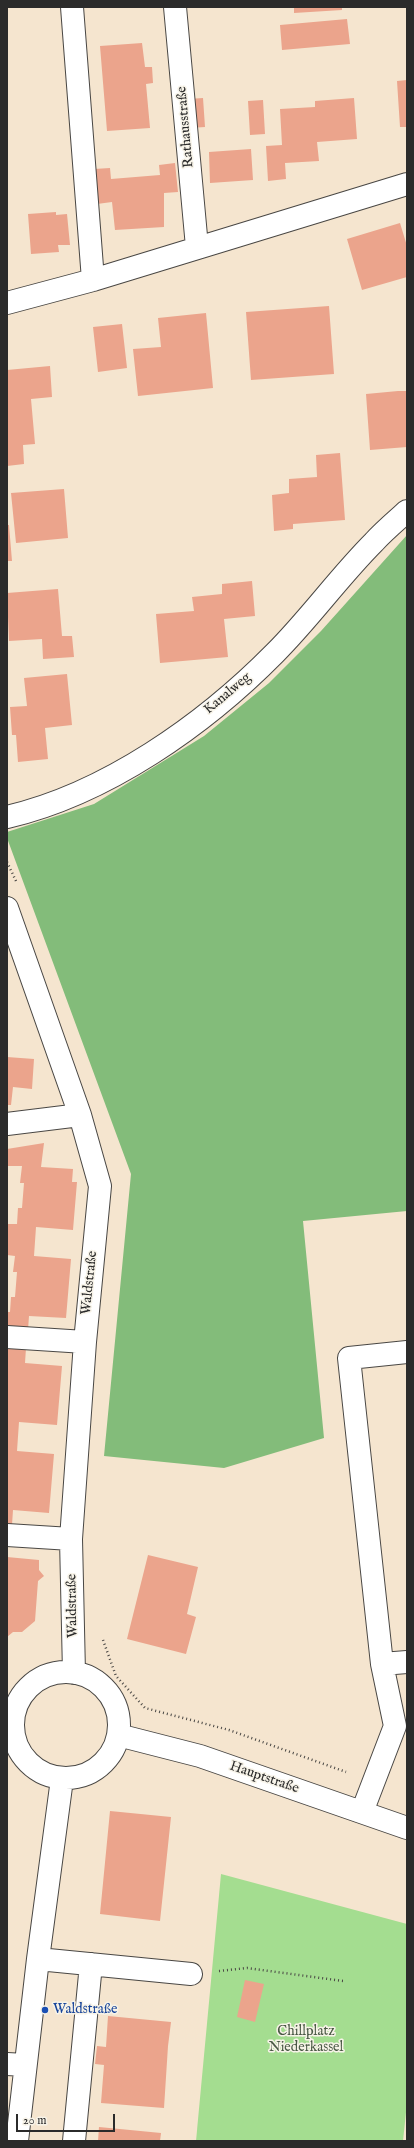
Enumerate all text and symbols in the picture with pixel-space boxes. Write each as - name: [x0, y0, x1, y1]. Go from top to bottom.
- street label: Rathausstraße: [174, 86, 198, 168]
- street label: Kanalweg: [201, 669, 255, 719]
- street label: Waldstraße: [78, 1250, 102, 1316]
- street label: Waldstraße: [64, 1574, 82, 1638]
- street label: Hauptstraße: [227, 1758, 301, 1798]
- place label: Waldstraße: [53, 2002, 117, 2018]
- marker: Waldstraße: [40, 2005, 50, 2015]
- park label: Chillplatz Niederkassel: [269, 2024, 343, 2056]
- scale bar: [18, 2106, 117, 2132]
- text: 20 m: [23, 2113, 46, 2128]

